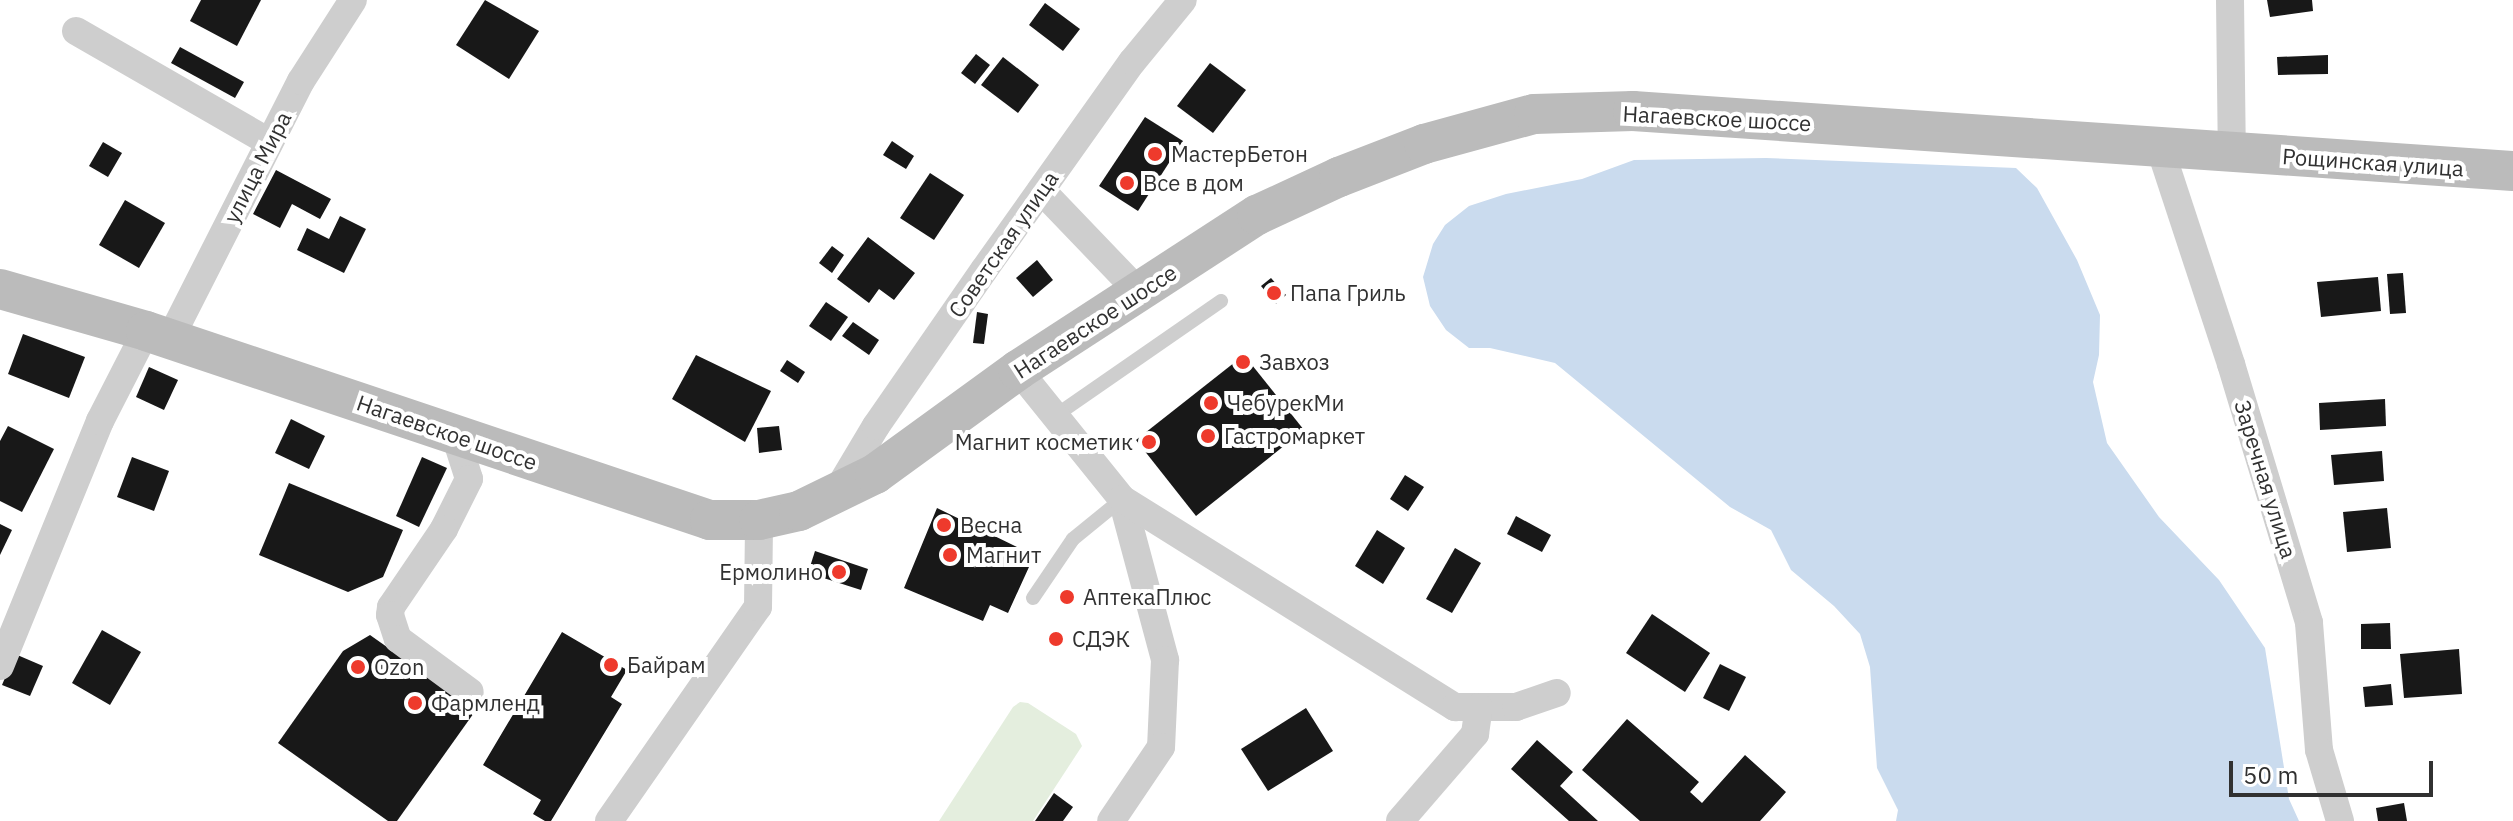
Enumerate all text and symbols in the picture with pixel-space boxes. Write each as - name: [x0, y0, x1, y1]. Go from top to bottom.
- street label: Нагаевское шоссе: [1622, 100, 1812, 136]
- street label: улица Мира: [218, 107, 296, 227]
- place label: МастерБетон: [1171, 141, 1308, 167]
- street label: Рощинская улица: [2281, 142, 2465, 182]
- marker: МастерБетон: [1146, 145, 1164, 163]
- street label: Советская улица: [943, 166, 1063, 322]
- place label: Все в дом: [1143, 170, 1244, 196]
- marker: Все в дом: [1118, 174, 1136, 192]
- street label: Нагаевское шоссе: [1009, 258, 1181, 384]
- place label: Папа Гриль: [1290, 280, 1406, 306]
- marker: Папа Гриль: [1265, 284, 1283, 302]
- place label: Завхоз: [1259, 349, 1330, 375]
- marker: Завхоз: [1234, 353, 1252, 371]
- street label: Нагаевское шоссе: [353, 389, 541, 475]
- place label: ЧебурекМи: [1227, 390, 1344, 416]
- marker: ЧебурекМи: [1202, 394, 1220, 412]
- street label: Заречная улица: [2229, 397, 2303, 561]
- place label: Гастромаркет: [1224, 423, 1365, 449]
- marker: Гастромаркет: [1199, 427, 1217, 445]
- place label: Магнит косметик: [955, 429, 1133, 455]
- marker: Магнит косметик: [1140, 433, 1158, 451]
- place label: Весна: [960, 512, 1022, 538]
- marker: Весна: [935, 516, 953, 534]
- place label: Магнит: [966, 542, 1041, 568]
- marker: Магнит: [941, 546, 959, 564]
- place label: Ермолино: [719, 559, 823, 585]
- marker: Ермолино: [830, 563, 848, 581]
- place label: АптекаПлюс: [1083, 584, 1211, 610]
- marker: АптекаПлюс: [1058, 588, 1076, 606]
- place label: СДЭК: [1072, 626, 1130, 652]
- marker: СДЭК: [1047, 630, 1065, 648]
- place label: Байрам: [627, 652, 705, 678]
- place label: Ozon: [374, 654, 424, 680]
- marker: Байрам: [602, 656, 620, 674]
- marker: Ozon: [349, 658, 367, 676]
- place label: Фармленд: [431, 690, 540, 716]
- marker: Фармленд: [406, 694, 424, 712]
- scale bar: [2233, 745, 2437, 795]
- text: 50 m: [2243, 759, 2298, 791]

